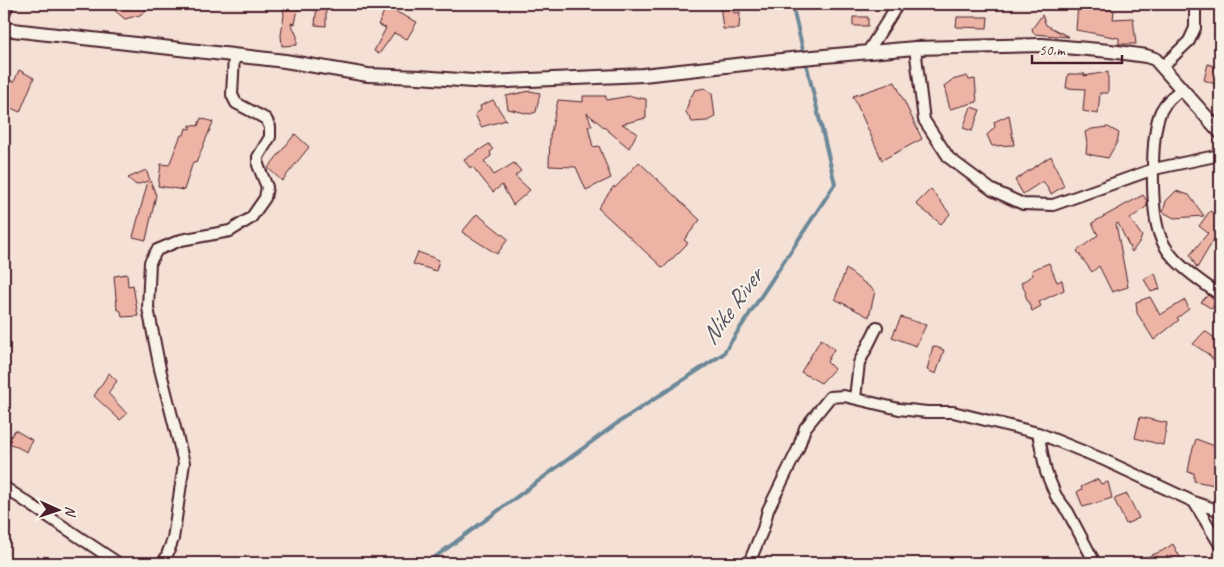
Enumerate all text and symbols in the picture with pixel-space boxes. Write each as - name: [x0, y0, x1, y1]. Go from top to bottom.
- scale bar: [1032, 32, 1122, 64]
- text: 50 m: [1039, 41, 1066, 60]
- water label: Nike River: [694, 259, 772, 351]
- north arrow: [32, 484, 82, 534]
- text: N: [62, 506, 79, 518]

